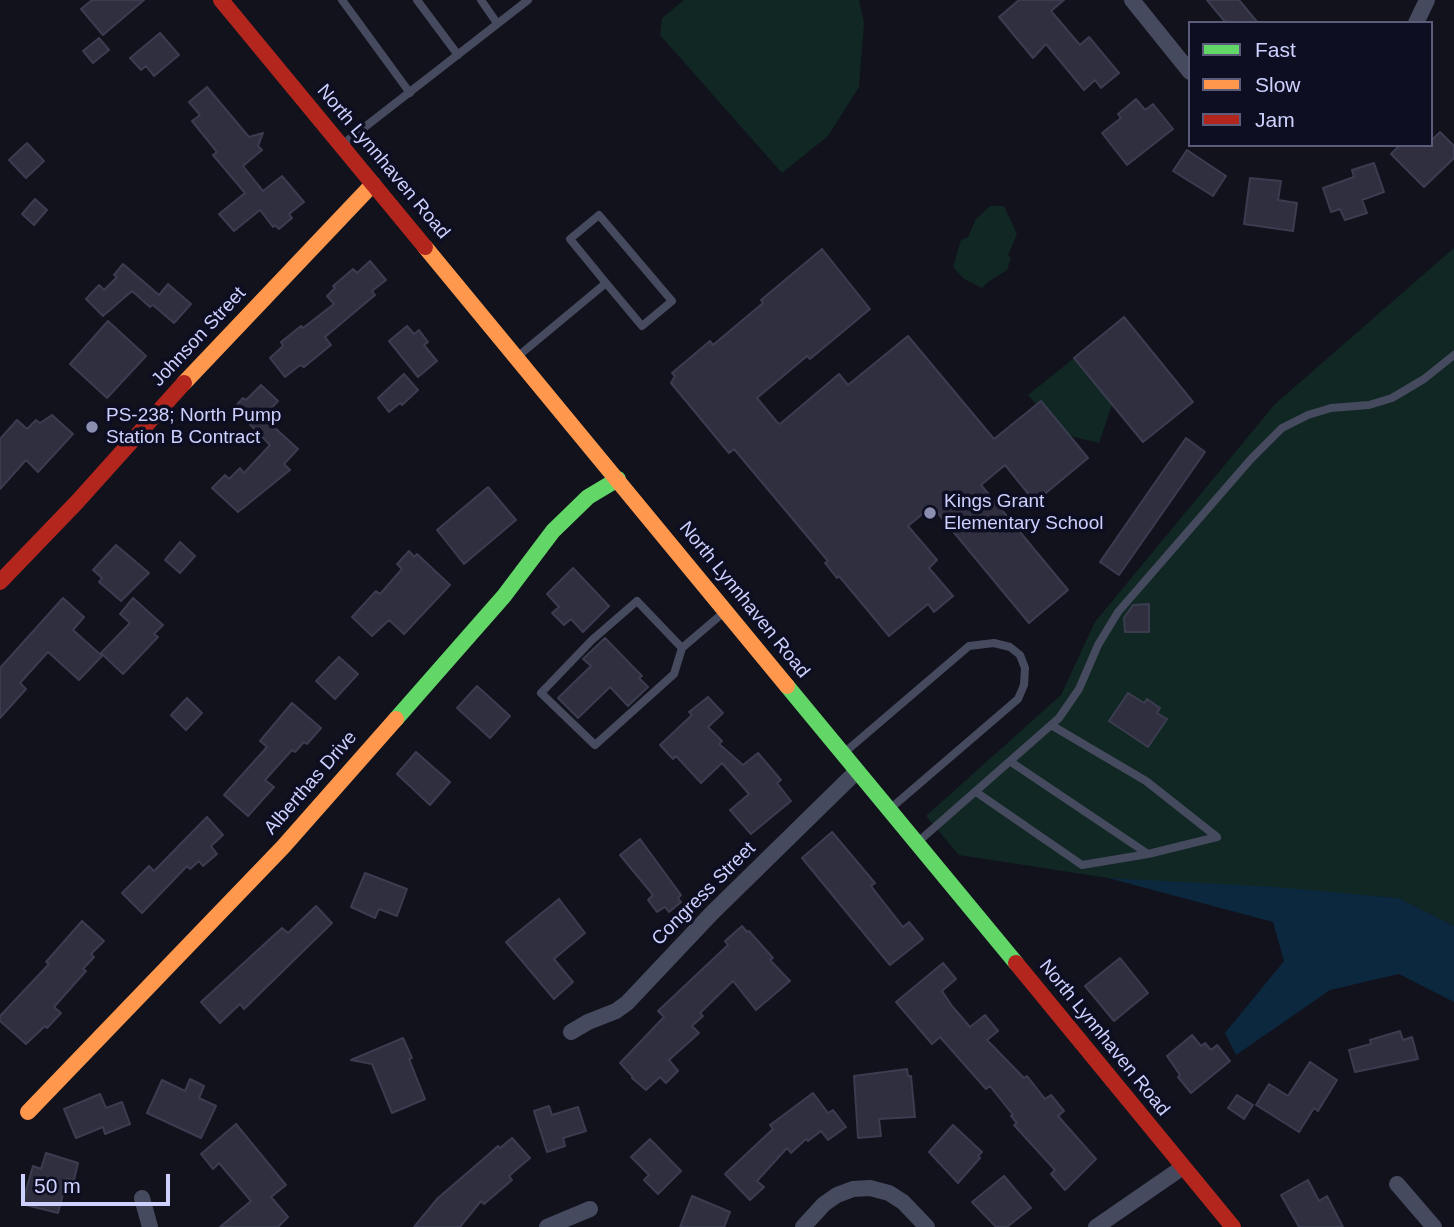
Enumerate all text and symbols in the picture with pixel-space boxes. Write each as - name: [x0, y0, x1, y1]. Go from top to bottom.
- legend: [1188, 21, 1433, 147]
- text: Fast: [1255, 38, 1296, 61]
- text: Slow: [1255, 73, 1301, 96]
- street label: North Lynnhaven Road: [312, 80, 454, 244]
- text: Jam: [1255, 108, 1295, 131]
- street label: Johnson Street: [147, 282, 251, 392]
- place label: PS-238; North Pump Station B Contract: [106, 405, 281, 449]
- marker: PS-238; North Pump Station B Contract: [84, 419, 100, 435]
- place label: Kings Grant Elementary School: [944, 491, 1103, 535]
- marker: Kings Grant Elementary School: [922, 505, 938, 521]
- street label: North Lynnhaven Road: [674, 517, 814, 683]
- street label: Alberthas Drive: [260, 727, 362, 839]
- street label: Congress Street: [647, 837, 761, 951]
- street label: North Lynnhaven Road: [1034, 955, 1174, 1121]
- scale bar: [24, 1160, 173, 1204]
- text: 50 m: [34, 1174, 81, 1197]

